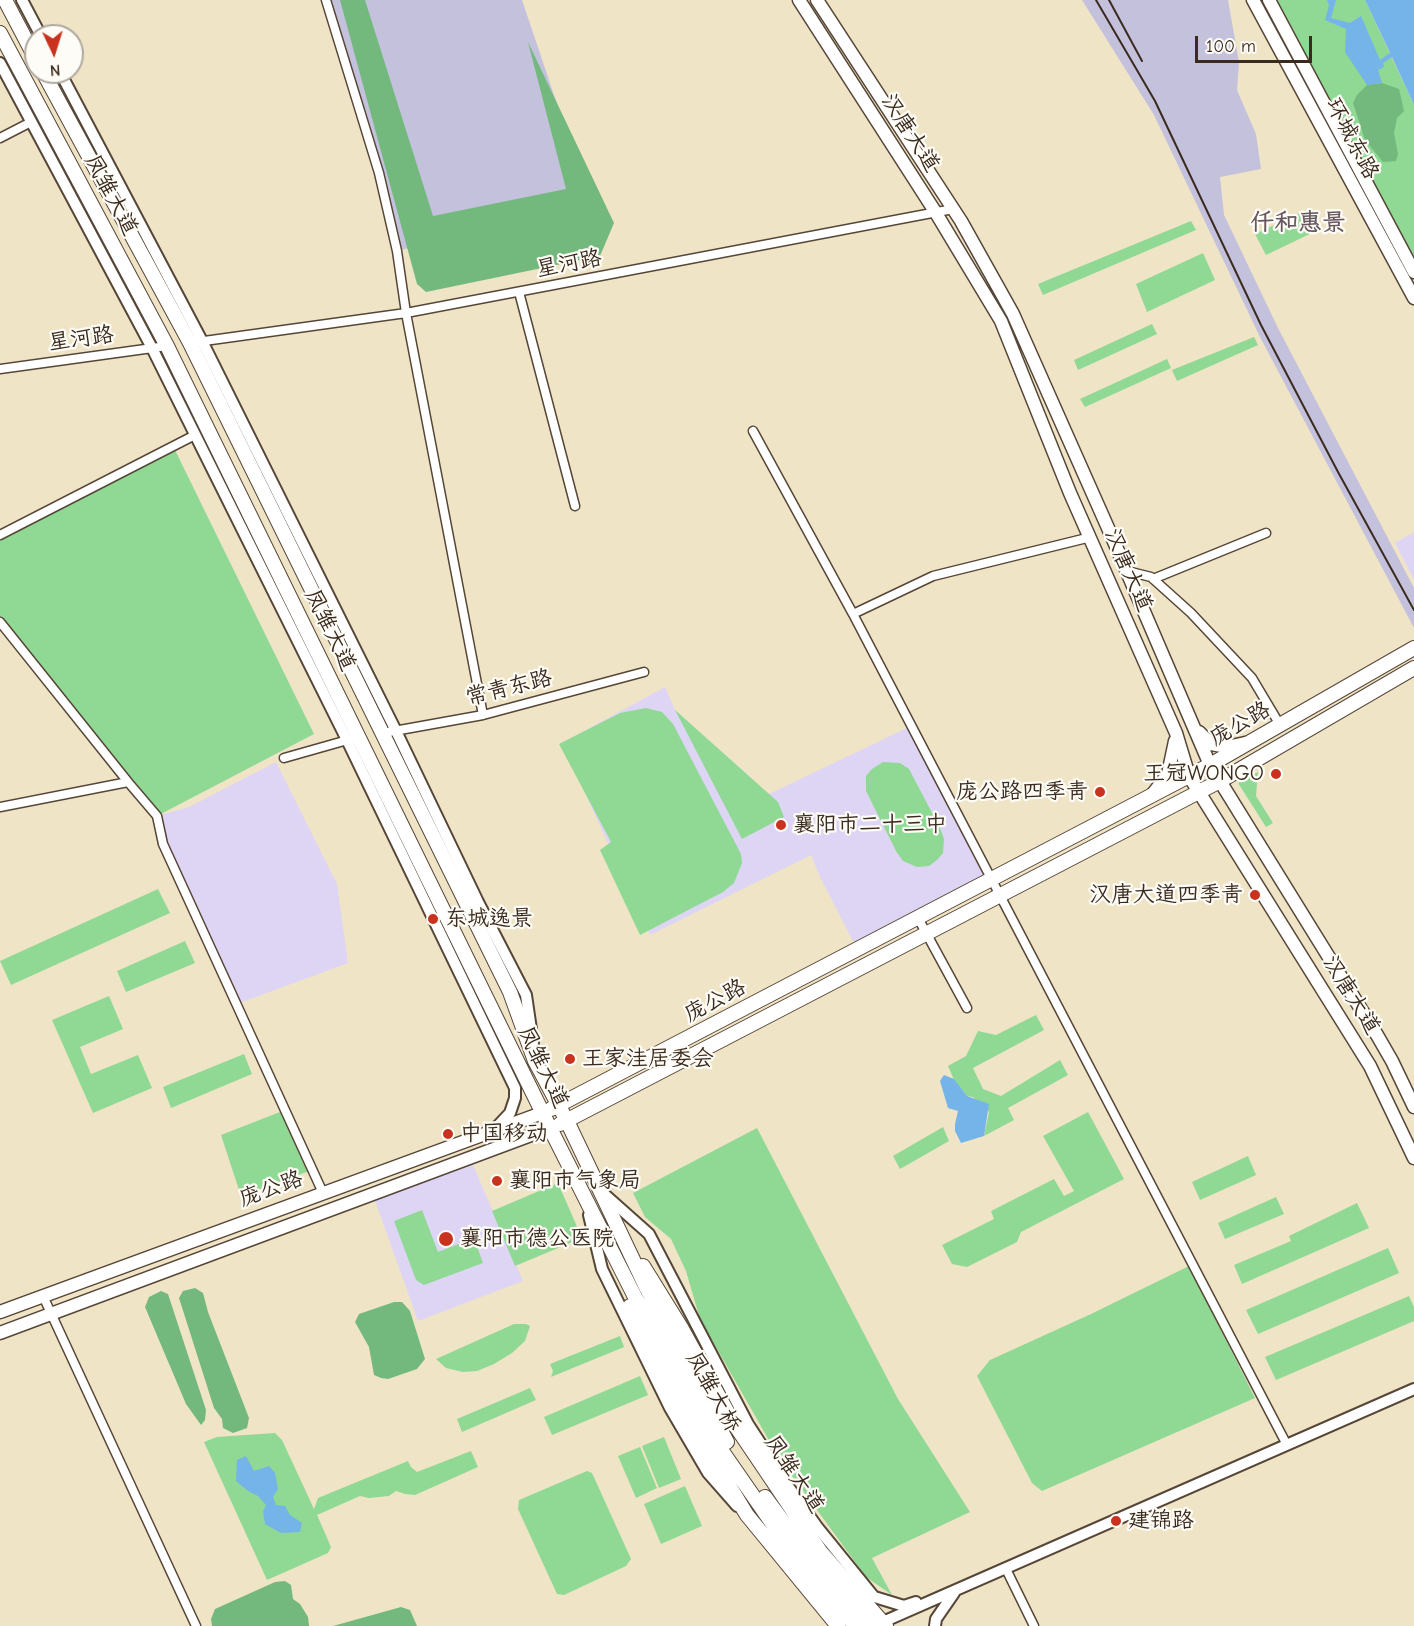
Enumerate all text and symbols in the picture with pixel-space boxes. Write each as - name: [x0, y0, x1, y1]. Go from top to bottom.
- north arrow: [24, 24, 84, 84]
- scale bar: [1198, 24, 1315, 62]
- text: 100 m: [1206, 36, 1256, 57]
- text: N: [49, 61, 61, 79]
- street label: 汉唐大道: [875, 89, 945, 177]
- street label: 环城东路: [1320, 94, 1384, 184]
- street label: 凤雏大道: [79, 150, 143, 240]
- district label: 仟和惠景: [1250, 209, 1346, 237]
- street label: 星河路: [534, 245, 604, 283]
- street label: 星河路: [46, 321, 116, 357]
- street label: 汉唐大道: [1098, 524, 1158, 616]
- street label: 凤雏大道: [299, 585, 361, 675]
- street label: 常青东路: [463, 665, 555, 711]
- street label: 庞公路: [1205, 696, 1275, 752]
- place label: 王冠WONGO: [1143, 761, 1264, 787]
- marker: 王冠WONGO: [1269, 767, 1283, 781]
- place label: 庞公路四季青: [956, 779, 1088, 805]
- marker: 庞公路四季青: [1093, 785, 1107, 799]
- place label: 襄阳市二十三中: [793, 812, 947, 838]
- marker: 襄阳市二十三中: [774, 818, 788, 832]
- place label: 汉唐大道四季青: [1089, 882, 1243, 908]
- marker: 汉唐大道四季青: [1248, 888, 1262, 902]
- place label: 东城逸景: [445, 906, 533, 932]
- marker: 东城逸景: [426, 912, 440, 926]
- street label: 汉唐大道: [1316, 951, 1386, 1039]
- street label: 庞公路: [680, 974, 750, 1028]
- street label: 凤雏大道: [512, 1022, 574, 1112]
- place label: 王家洼居委会: [582, 1046, 714, 1072]
- marker: 王家洼居委会: [563, 1052, 577, 1066]
- place label: 中国移动: [460, 1121, 548, 1147]
- marker: 中国移动: [441, 1127, 455, 1141]
- street label: 庞公路: [235, 1165, 307, 1213]
- place label: 襄阳市气象局: [509, 1168, 641, 1194]
- marker: 襄阳市气象局: [490, 1174, 504, 1188]
- place label: 襄阳市德公医院: [460, 1226, 614, 1252]
- marker: 襄阳市德公医院: [437, 1230, 455, 1248]
- street label: 凤雏大桥: [680, 1347, 746, 1437]
- street label: 凤雏大道: [758, 1430, 830, 1518]
- place label: 建锦路: [1128, 1508, 1194, 1534]
- marker: 建锦路: [1109, 1514, 1123, 1528]

